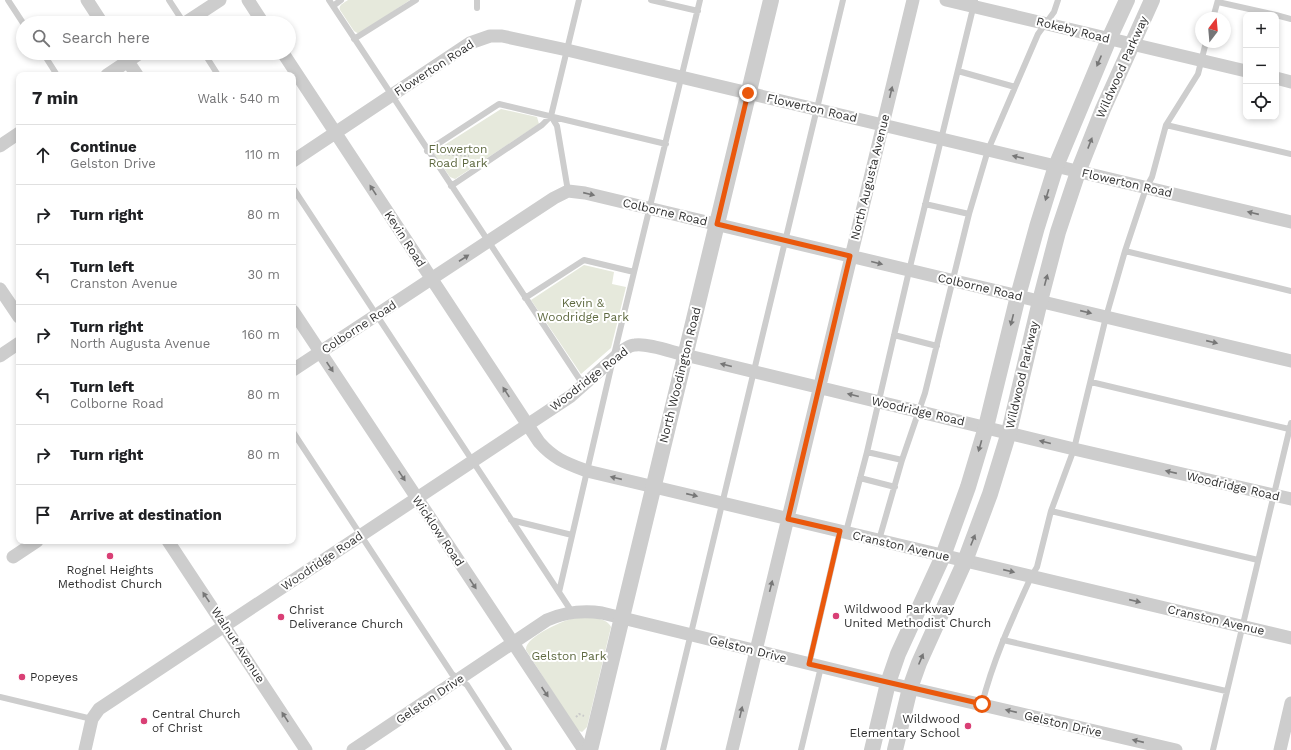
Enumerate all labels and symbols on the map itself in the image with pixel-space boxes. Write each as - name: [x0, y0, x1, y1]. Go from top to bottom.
- north arrow: [1195, 12, 1231, 48]
- street label: Wildwood Parkway: [1093, 13, 1151, 120]
- street label: Rokeby Road: [1035, 14, 1111, 46]
- street label: Flowerton Road: [391, 37, 477, 99]
- one-way arrow: [1096, 55, 1102, 66]
- route end: [739, 84, 757, 102]
- one-way arrow: [888, 86, 894, 98]
- street label: Flowerton Road: [765, 91, 859, 125]
- street label: North Augusta Avenue: [848, 112, 892, 241]
- one-way arrow: [1087, 136, 1093, 148]
- park label: Flowerton Road Park: [428, 142, 488, 170]
- one-way arrow: [1011, 154, 1024, 160]
- street label: Flowerton Road: [1080, 166, 1174, 200]
- one-way arrow: [369, 185, 377, 195]
- one-way arrow: [1044, 189, 1050, 201]
- one-way arrow: [582, 191, 595, 197]
- street label: Colborne Road: [621, 195, 709, 229]
- street label: Kevin Road: [382, 208, 428, 270]
- one-way arrow: [1247, 210, 1259, 216]
- one-way arrow: [459, 254, 470, 261]
- one-way arrow: [872, 260, 884, 266]
- street label: Colborne Road: [936, 270, 1024, 304]
- one-way arrow: [1043, 274, 1049, 286]
- park label: Kevin & Woodridge Park: [537, 296, 629, 324]
- street label: Colborne Road: [319, 298, 399, 356]
- street label: North Woodington Road: [656, 305, 704, 445]
- one-way arrow: [1079, 310, 1092, 316]
- one-way arrow: [1009, 314, 1015, 326]
- street label: Wildwood Parkway: [1003, 319, 1041, 430]
- one-way arrow: [1206, 339, 1218, 345]
- street label: Woodridge Road: [547, 344, 631, 414]
- one-way arrow: [326, 362, 334, 372]
- one-way arrow: [720, 362, 732, 368]
- one-way arrow: [502, 387, 510, 397]
- one-way arrow: [846, 392, 859, 398]
- street label: Woodridge Road: [870, 393, 966, 429]
- one-way arrow: [1038, 438, 1051, 444]
- one-way arrow: [977, 440, 983, 452]
- one-way arrow: [1165, 468, 1177, 474]
- street label: Woodridge Road: [1185, 468, 1281, 504]
- one-way arrow: [398, 470, 406, 481]
- one-way arrow: [609, 474, 622, 480]
- street label: Wicklow Road: [409, 493, 467, 569]
- one-way arrow: [685, 493, 698, 499]
- street label: Cranston Avenue: [851, 528, 951, 564]
- street label: Woodridge Road: [279, 529, 365, 593]
- one-way arrow: [971, 533, 977, 545]
- marker: Rognel Heights Methodist Church: [105, 551, 115, 561]
- place label: Rognel Heights Methodist Church: [58, 563, 162, 591]
- one-way arrow: [1002, 569, 1015, 575]
- one-way arrow: [470, 578, 477, 590]
- one-way arrow: [769, 580, 775, 592]
- one-way arrow: [202, 592, 210, 602]
- one-way arrow: [1129, 598, 1141, 604]
- place label: Wildwood Parkway United Methodist Church: [844, 602, 991, 630]
- street label: Cranston Avenue: [1166, 602, 1266, 638]
- place label: Christ Deliverance Church: [289, 603, 403, 631]
- street label: Walnut Avenue: [208, 605, 268, 686]
- marker: Wildwood Parkway United Methodist Church: [831, 611, 841, 621]
- marker: Christ Deliverance Church: [276, 612, 286, 622]
- street label: Gelston Drive: [708, 633, 788, 665]
- park label: Gelston Park: [531, 649, 607, 663]
- one-way arrow: [919, 652, 925, 664]
- place label: Popeyes: [30, 670, 78, 684]
- street label: Gelston Drive: [393, 671, 467, 727]
- marker: Popeyes: [17, 672, 27, 682]
- one-way arrow: [541, 687, 549, 698]
- route start: [973, 695, 991, 713]
- one-way arrow: [738, 706, 744, 718]
- place label: Central Church of Christ: [152, 707, 240, 735]
- one-way arrow: [1005, 708, 1018, 714]
- street label: Gelston Drive: [1023, 708, 1103, 740]
- one-way arrow: [281, 712, 289, 722]
- place label: Wildwood Elementary School: [849, 712, 960, 740]
- marker: Central Church of Christ: [139, 716, 149, 726]
- marker: Wildwood Elementary School: [963, 721, 973, 731]
- one-way arrow: [1132, 738, 1144, 744]

